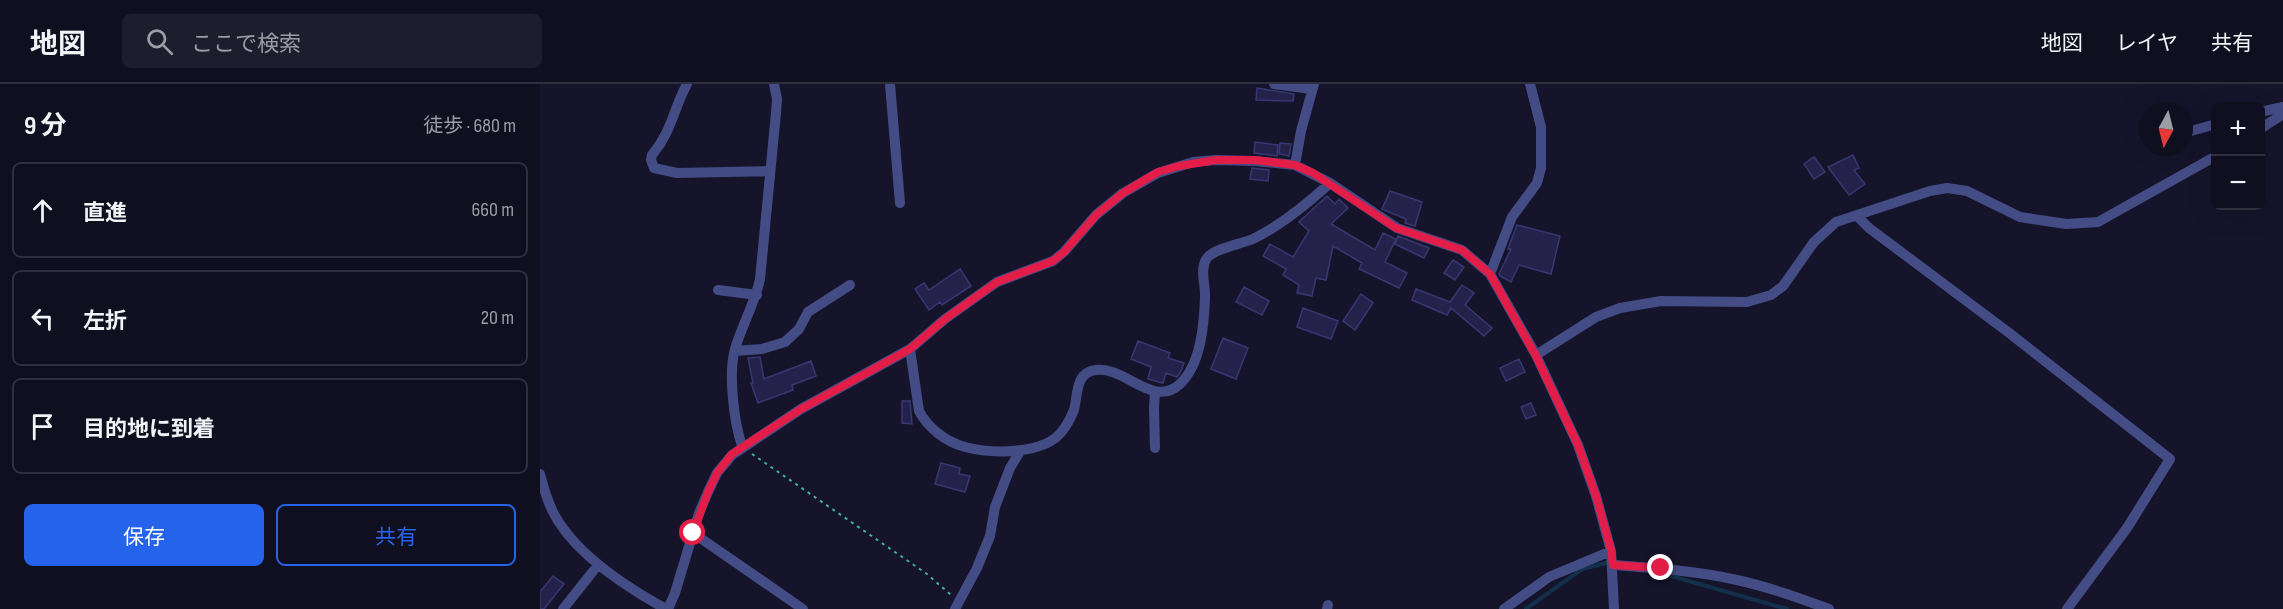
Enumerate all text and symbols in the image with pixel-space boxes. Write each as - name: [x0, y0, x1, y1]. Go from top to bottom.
- search box: [122, 14, 542, 68]
- icon: search: [143, 25, 176, 58]
- text: 地図: [30, 28, 86, 61]
- text: ここで検索: [191, 31, 301, 58]
- text: 地図: [2041, 31, 2083, 56]
- text: レイヤ: [2116, 31, 2178, 56]
- text: 共有: [2211, 31, 2253, 56]
- north arrow: [2139, 102, 2193, 156]
- map controls: [2211, 102, 2265, 210]
- button: +: [2211, 102, 2265, 156]
- text: 9 分: [24, 111, 66, 142]
- text: 徒歩 · 680 m: [423, 114, 516, 138]
- button: −: [2211, 156, 2265, 210]
- icon: ahead: [26, 194, 59, 227]
- text: 660 m: [472, 198, 514, 222]
- text: 直進: [83, 200, 127, 227]
- icon: left: [26, 302, 59, 335]
- text: 20 m: [481, 306, 514, 330]
- text: 左折: [83, 308, 127, 335]
- icon: arrive: [26, 410, 59, 443]
- text: 目的地に到着: [83, 416, 215, 443]
- button: 保存: [24, 504, 264, 566]
- button: 共有: [276, 504, 516, 566]
- route start: [679, 519, 705, 545]
- route end: [1647, 554, 1673, 580]

